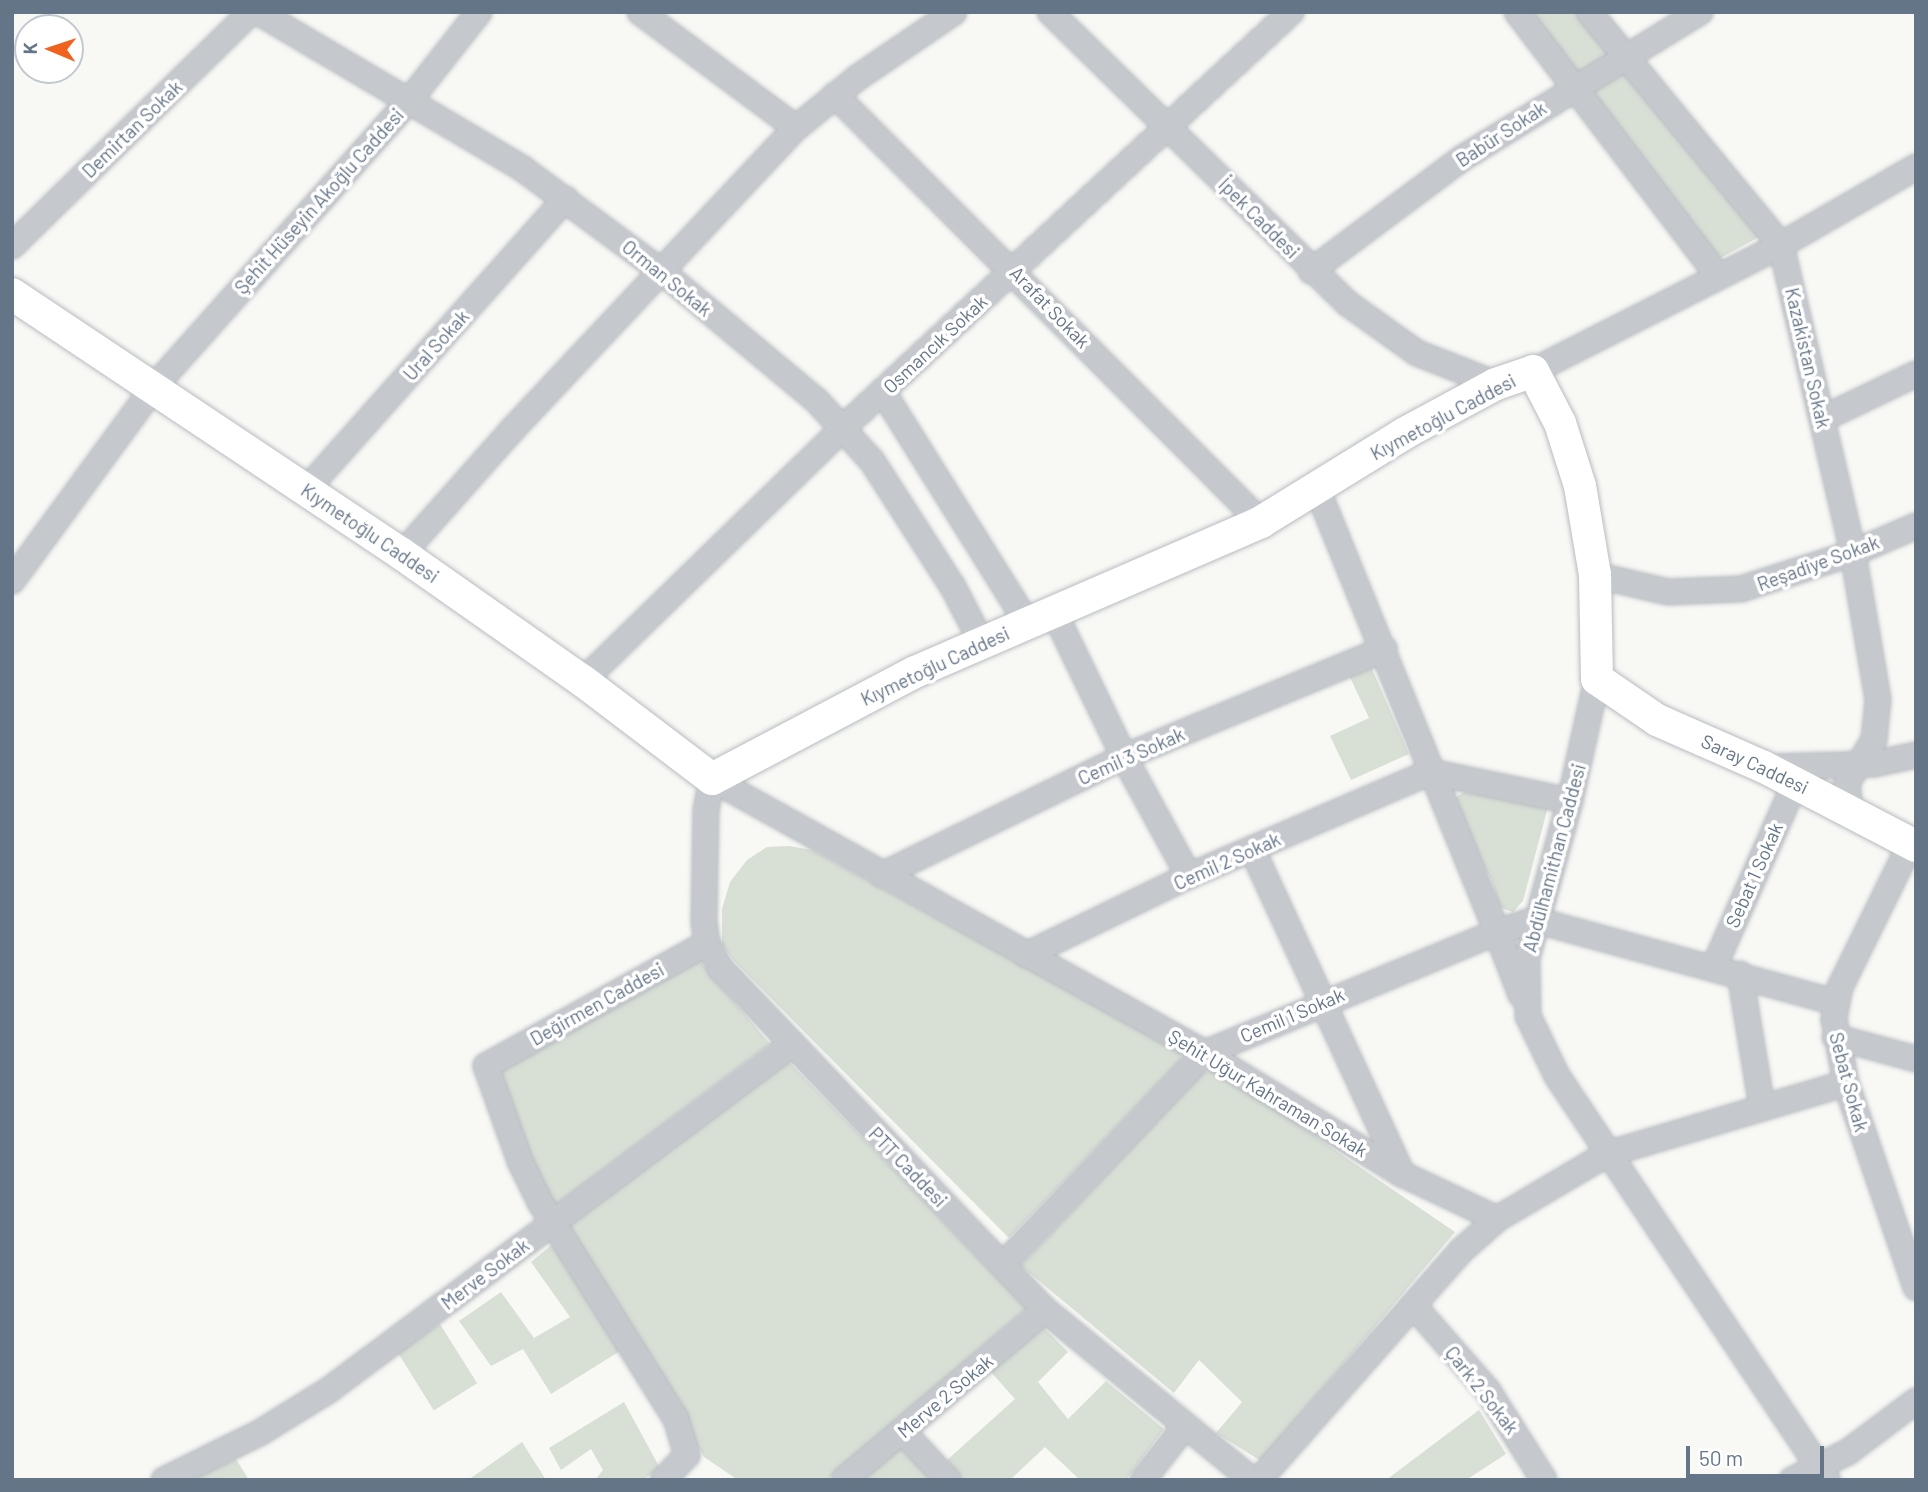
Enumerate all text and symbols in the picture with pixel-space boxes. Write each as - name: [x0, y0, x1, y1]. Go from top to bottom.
- north arrow: [14, 14, 84, 84]
- text: K: [18, 42, 41, 55]
- street label: Demirtan Sokak: [77, 76, 187, 182]
- street label: Babür Sokak: [1452, 96, 1550, 172]
- street label: Şehit Hüseyin Akoğlu Caddesi: [230, 104, 408, 298]
- street label: İpek Caddesi: [1214, 173, 1304, 263]
- street label: Orman Sokak: [618, 235, 716, 321]
- street label: Arafat Sokak: [1005, 261, 1095, 353]
- street label: Kazakistan Sokak: [1781, 285, 1835, 431]
- street label: Osmancık Sokak: [878, 290, 992, 398]
- street label: Ural Sokak: [398, 305, 474, 385]
- street label: Kıymetoğlu Caddesi: [1366, 369, 1520, 465]
- street label: Kıymetoğlu Caddesi: [297, 478, 443, 588]
- street label: Reşadiye Sokak: [1754, 530, 1882, 596]
- street label: Kıymetoğlu Caddesi: [857, 622, 1013, 710]
- street label: Cemil 3 Sokak: [1074, 722, 1188, 790]
- street label: Saray Caddesi: [1698, 729, 1812, 799]
- street label: Abdülhamithan Caddesi: [1518, 761, 1590, 955]
- street label: Sebat 1 Sokak: [1721, 819, 1787, 931]
- street label: Cemil 2 Sokak: [1170, 827, 1284, 895]
- street label: Değirmen Caddesi: [526, 958, 668, 1050]
- street label: Cemil 1 Sokak: [1237, 983, 1347, 1047]
- street label: Şehit Uğur Kahraman Sokak: [1164, 1025, 1372, 1161]
- street label: Sebat Sokak: [1825, 1030, 1873, 1134]
- street label: PTT Caddesi: [864, 1122, 952, 1212]
- street label: Merve Sokak: [437, 1234, 533, 1314]
- street label: Çark 2 Sokak: [1441, 1341, 1523, 1439]
- street label: Merve 2 Sokak: [893, 1349, 997, 1443]
- scale bar: [1690, 1432, 1828, 1476]
- text: 50 m: [1699, 1445, 1743, 1470]

